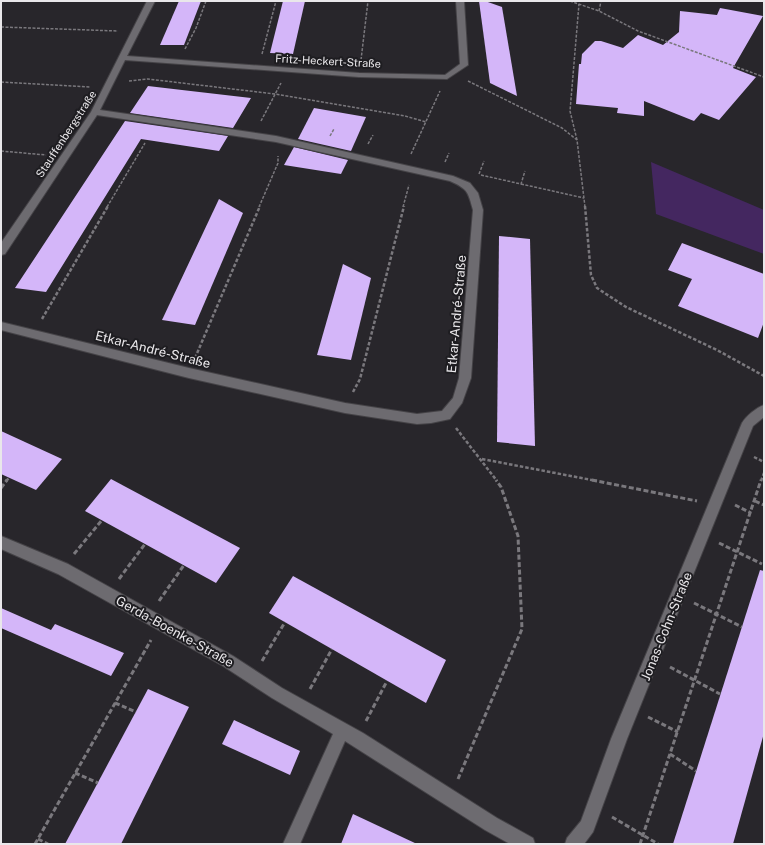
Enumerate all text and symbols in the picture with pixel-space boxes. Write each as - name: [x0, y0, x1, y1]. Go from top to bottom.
- street label: Fritz-Heckert-Straße: [275, 52, 381, 70]
- street label: Stauffenbergstraße: [33, 88, 99, 180]
- street label: Etkar-André-Straße: [444, 254, 469, 374]
- street label: Etkar-André-Straße: [94, 328, 212, 371]
- street label: Jonas-Cohn-Straße: [638, 570, 695, 683]
- street label: Gerda-Boenke-Straße: [113, 593, 236, 670]

